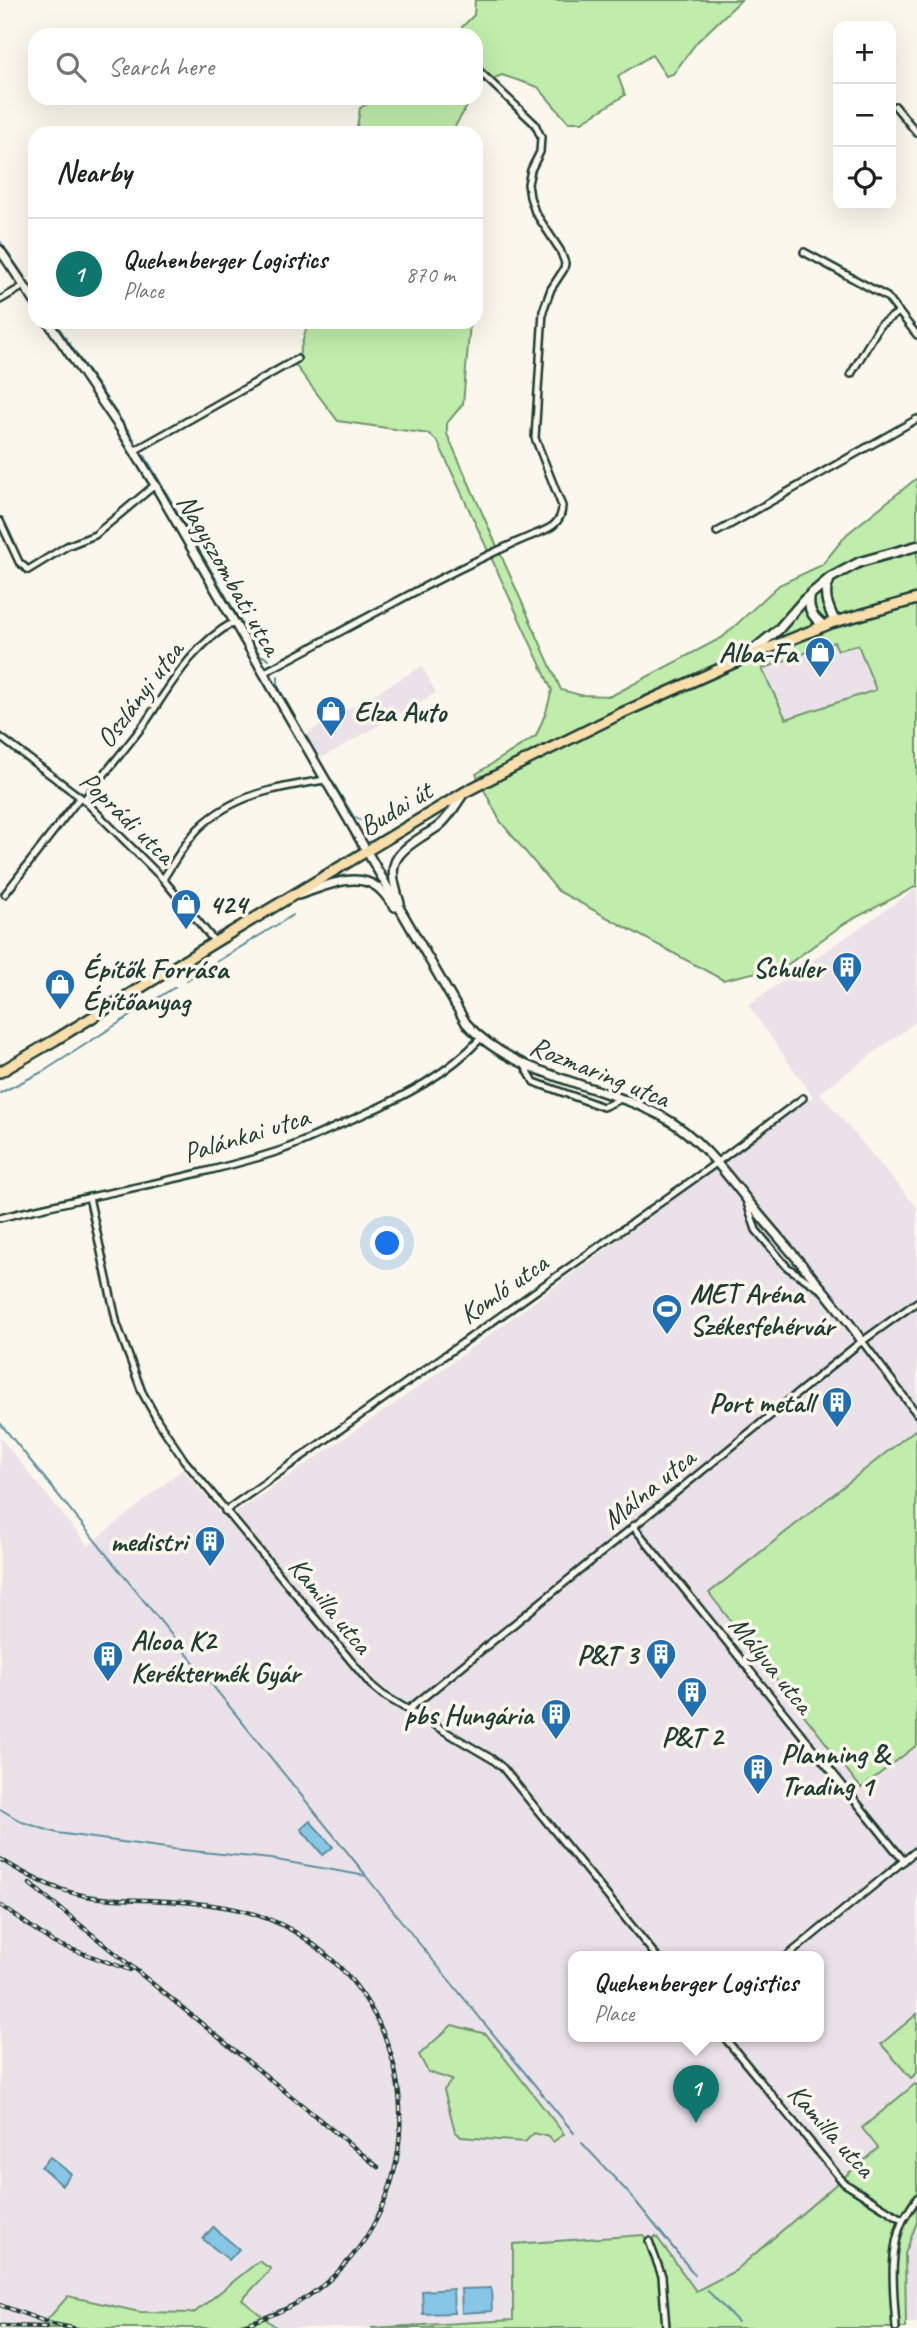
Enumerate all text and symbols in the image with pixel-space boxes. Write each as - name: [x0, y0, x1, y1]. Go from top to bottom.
- map controls: [833, 21, 896, 210]
- button: +: [833, 21, 896, 84]
- search box: [28, 28, 483, 105]
- icon: search: [52, 48, 90, 86]
- text: Search here: [108, 50, 214, 83]
- button: −: [833, 84, 896, 147]
- button: locate: [833, 147, 896, 210]
- text: Nearby: [56, 153, 132, 191]
- text: Quehenberger Logistics: [123, 243, 327, 276]
- text: 1: [74, 260, 84, 289]
- text: 870 m: [406, 260, 455, 289]
- text: Place: [123, 276, 163, 305]
- street label: Nagyszombati utca: [169, 487, 291, 663]
- street label: Oszlányi utca: [88, 632, 192, 755]
- place label: Alba-Fa: [719, 635, 800, 670]
- shop icon: Alba-Fa: [803, 635, 837, 679]
- shop icon: Elza Auto: [314, 694, 348, 738]
- place label: Elza Auto: [354, 694, 448, 729]
- street label: Poprádi utca: [73, 763, 185, 873]
- street label: Budai út: [352, 772, 440, 844]
- shop icon: 424: [169, 887, 203, 931]
- place label: 424: [209, 887, 250, 922]
- place label: Schuler: [753, 950, 827, 985]
- building icon: Schuler: [830, 950, 864, 994]
- place label: Építők Forrása Építőanyag: [83, 951, 230, 1019]
- shop icon: Építők Forrása Építőanyag: [43, 967, 77, 1011]
- street label: Rozmaring utca: [525, 1028, 676, 1116]
- street label: Palánkai utca: [179, 1098, 315, 1170]
- your location: [370, 1226, 404, 1260]
- street label: Komló utca: [452, 1244, 556, 1331]
- place label: MET Aréna Székesfehérvár: [690, 1276, 837, 1343]
- sports icon: MET Aréna Székesfehérvár: [650, 1292, 684, 1336]
- place label: Port metall: [709, 1385, 819, 1420]
- building icon: Port metall: [820, 1385, 854, 1429]
- street label: Málna utca: [595, 1439, 704, 1537]
- place label: medistri: [110, 1524, 191, 1559]
- building icon: medistri: [193, 1524, 227, 1568]
- street label: Kamilla utca: [281, 1550, 381, 1662]
- street label: Mályva utca: [722, 1608, 823, 1722]
- place label: Alcoa K2 Keréktermék Gyár: [131, 1623, 303, 1691]
- place label: P&T 3: [577, 1637, 640, 1672]
- building icon: P&T 3: [644, 1637, 678, 1681]
- building icon: Alcoa K2 Keréktermék Gyár: [91, 1639, 125, 1683]
- building icon: P&T 2: [675, 1675, 709, 1719]
- place label: pbs Hungária: [405, 1697, 536, 1732]
- building icon: pbs Hungária: [539, 1697, 573, 1741]
- place label: P&T 2: [661, 1719, 725, 1754]
- place label: Planning & Trading 1: [781, 1736, 892, 1803]
- building icon: Planning & Trading 1: [741, 1752, 775, 1796]
- popup: [568, 1951, 824, 2042]
- text: Quehenberger Logistics: [594, 1966, 798, 1999]
- text: Place: [594, 1999, 634, 2028]
- pin: 1: [673, 2065, 719, 2123]
- street label: Kamilla utca: [780, 2076, 884, 2186]

